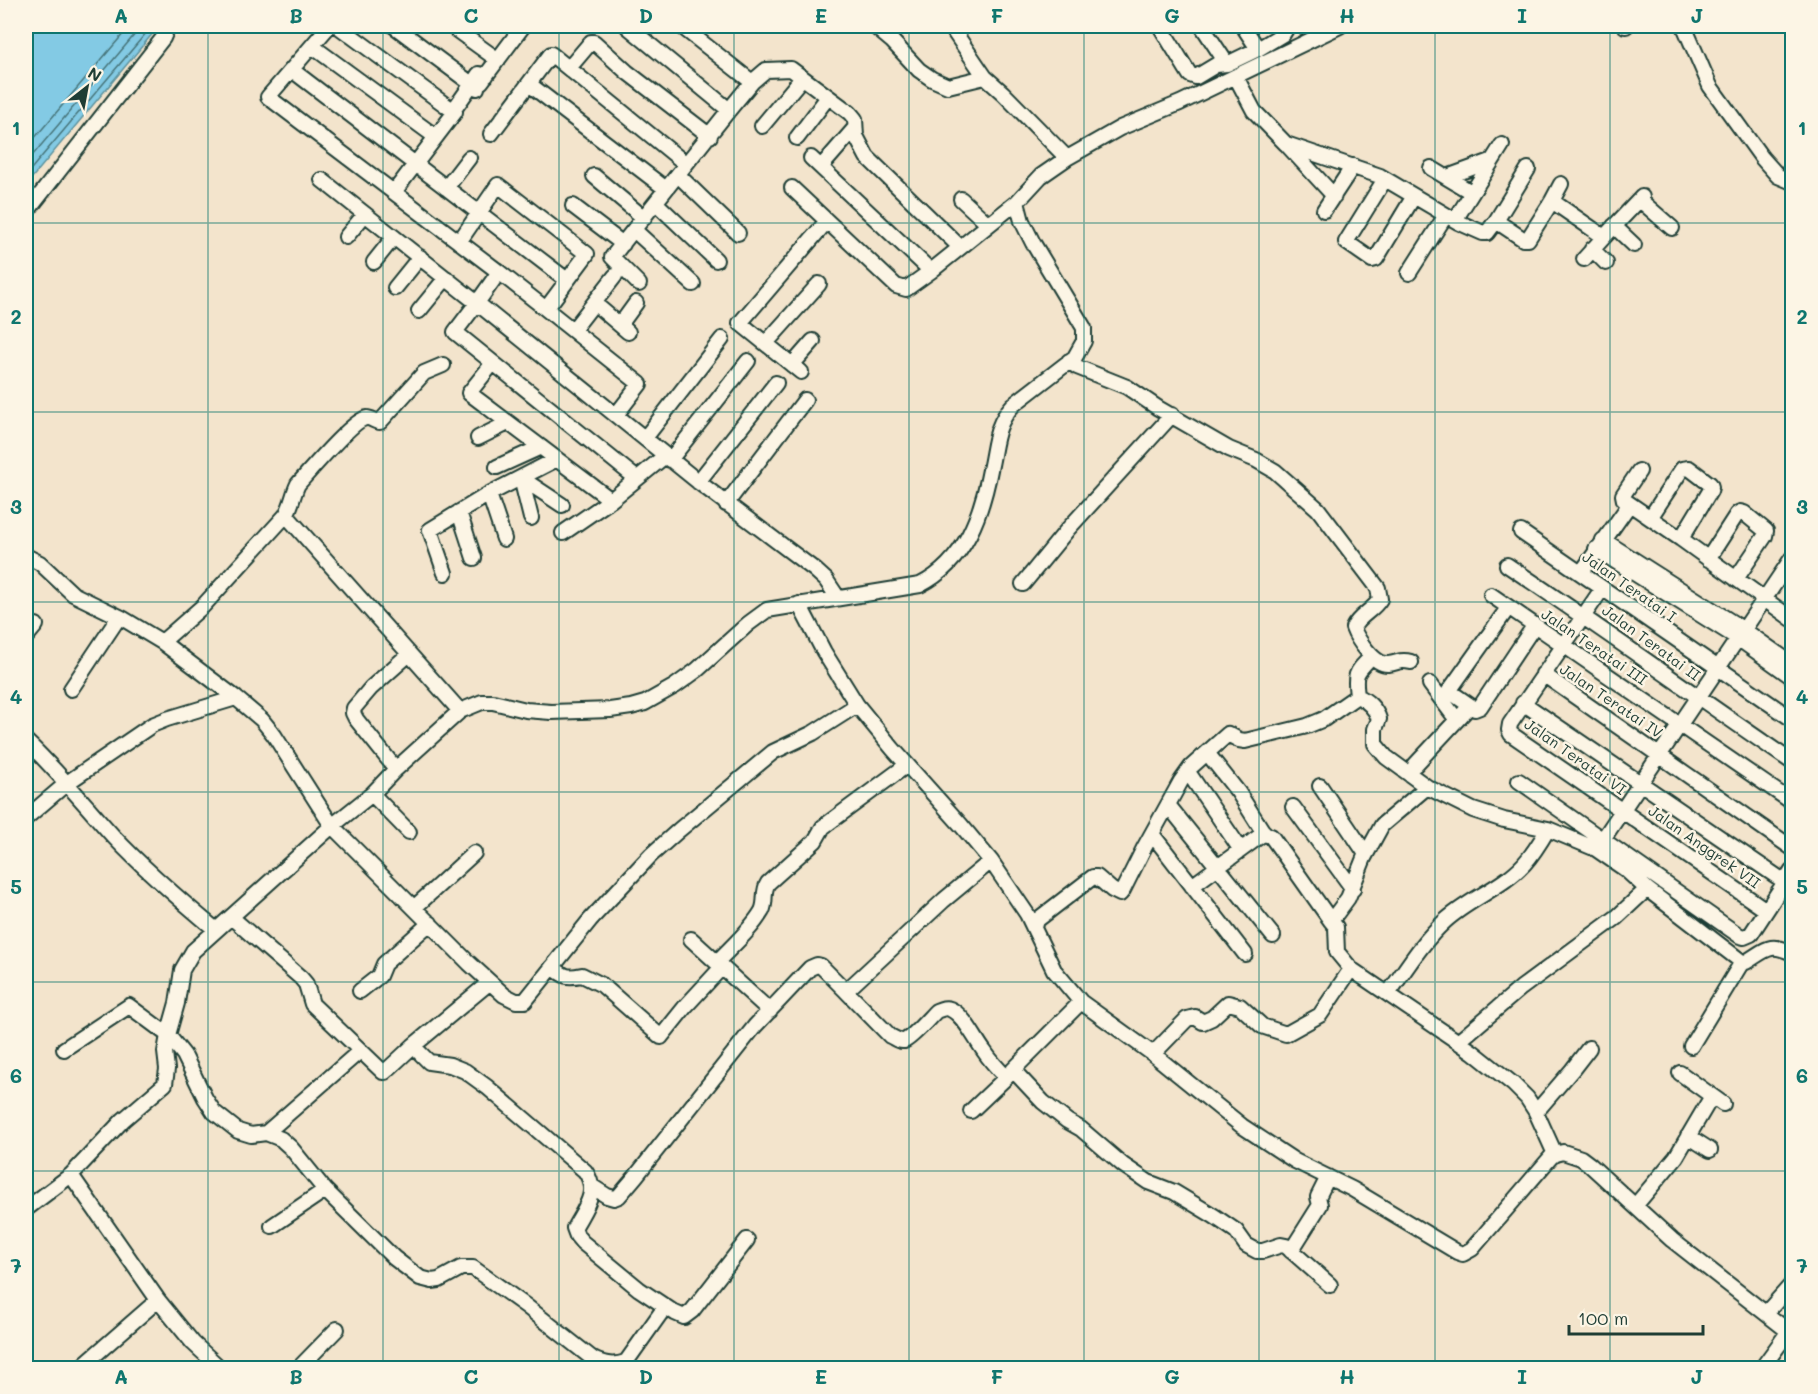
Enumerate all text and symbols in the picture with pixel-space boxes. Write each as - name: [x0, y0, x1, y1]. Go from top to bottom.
- text: A: [114, 2, 128, 28]
- text: B: [289, 2, 303, 28]
- text: C: [464, 2, 479, 28]
- text: D: [639, 2, 653, 28]
- text: E: [815, 2, 827, 28]
- text: F: [991, 2, 1004, 28]
- text: G: [1164, 2, 1180, 28]
- text: H: [1339, 2, 1355, 28]
- text: I: [1517, 2, 1527, 28]
- text: J: [1690, 2, 1704, 28]
- north arrow: [57, 57, 117, 117]
- text: N: [84, 62, 106, 86]
- text: 1: [12, 114, 20, 140]
- text: 1: [1798, 114, 1806, 140]
- text: 2: [10, 303, 22, 329]
- text: 2: [1796, 303, 1808, 329]
- text: 3: [10, 493, 22, 519]
- text: 3: [1796, 493, 1808, 519]
- street label: Jalan Teratai I: [1579, 546, 1681, 626]
- street label: Jalan Teratai II: [1598, 600, 1705, 685]
- street label: Jalan Teratai III: [1538, 603, 1652, 689]
- street label: Jalan Teratai IV: [1556, 658, 1667, 742]
- text: 4: [10, 683, 23, 709]
- text: 4: [1796, 683, 1809, 709]
- street label: Jalan Teratai VI: [1521, 714, 1631, 799]
- street label: Jalan Anggrek VII: [1645, 800, 1765, 893]
- text: 5: [10, 873, 22, 899]
- text: 5: [1796, 873, 1808, 899]
- text: 6: [10, 1062, 22, 1088]
- text: 6: [1796, 1062, 1808, 1088]
- text: 7: [10, 1252, 22, 1278]
- text: 7: [1796, 1252, 1808, 1278]
- scale bar: [1569, 1298, 1702, 1336]
- text: 100 m: [1578, 1306, 1628, 1330]
- text: A: [114, 1363, 128, 1389]
- text: B: [289, 1363, 303, 1389]
- text: C: [464, 1363, 479, 1389]
- text: D: [639, 1363, 653, 1389]
- text: E: [815, 1363, 827, 1389]
- text: F: [991, 1363, 1004, 1389]
- text: G: [1164, 1363, 1180, 1389]
- text: H: [1339, 1363, 1355, 1389]
- text: I: [1517, 1363, 1527, 1389]
- text: J: [1690, 1363, 1704, 1389]

